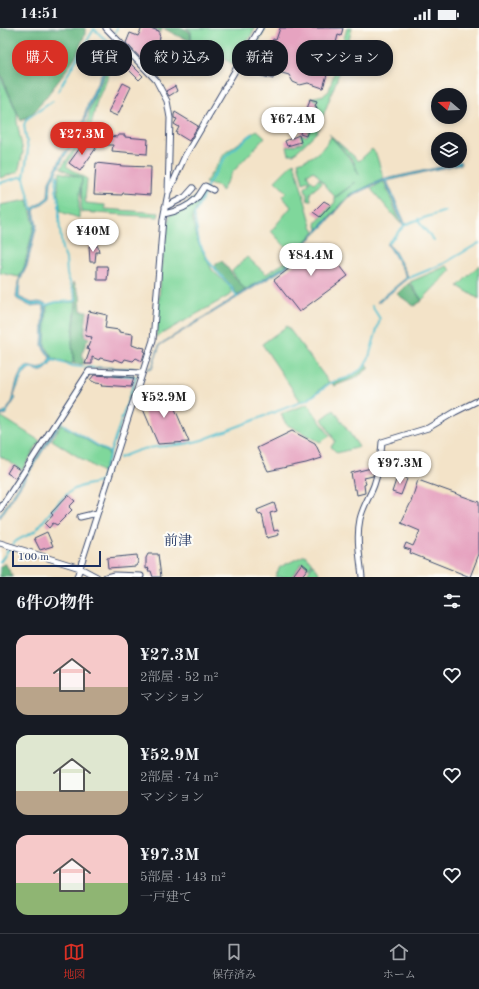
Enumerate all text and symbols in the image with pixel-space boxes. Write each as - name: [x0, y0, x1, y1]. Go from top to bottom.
- text: 14:51: [20, 7, 59, 22]
- chip: 購入: [12, 40, 68, 76]
- chip: 賃貸: [76, 40, 132, 76]
- chip: 絞り込み: [140, 40, 224, 76]
- chip: 新着: [232, 40, 288, 76]
- chip: マンション: [296, 40, 393, 76]
- north arrow: [431, 88, 467, 124]
- map controls: [431, 88, 467, 168]
- pin: ¥67.4M: [260, 107, 326, 141]
- text: ¥67.4M: [270, 113, 316, 126]
- pin: ¥27.3M: [49, 122, 115, 156]
- text: ¥27.3M: [59, 128, 105, 141]
- button: layers: [431, 132, 467, 168]
- pin: ¥40M: [69, 219, 117, 253]
- text: ¥40M: [76, 225, 110, 238]
- pin: ¥84.4M: [278, 243, 344, 277]
- text: ¥84.4M: [288, 249, 334, 262]
- pin: ¥52.9M: [131, 385, 197, 419]
- text: ¥52.9M: [141, 391, 187, 404]
- pin: ¥97.3M: [367, 451, 433, 485]
- text: ¥97.3M: [377, 457, 423, 470]
- district label: 前津: [164, 533, 192, 548]
- scale bar: [12, 549, 101, 568]
- text: 100 m: [18, 552, 49, 563]
- icon: filters: [441, 590, 463, 612]
- text: 6件の物件: [16, 595, 94, 612]
- text: ¥27.3M: [140, 647, 199, 664]
- icon: home: [48, 651, 96, 699]
- icon: heart: [441, 664, 463, 686]
- text: 2部屋 · 52 m²: [140, 671, 218, 684]
- text: マンション: [140, 691, 204, 704]
- text: ¥52.9M: [140, 747, 199, 764]
- icon: home: [48, 751, 96, 799]
- icon: heart: [441, 764, 463, 786]
- text: 2部屋 · 74 m²: [140, 771, 218, 784]
- text: マンション: [140, 791, 204, 804]
- text: ¥97.3M: [140, 847, 199, 864]
- icon: home: [48, 851, 96, 899]
- icon: heart: [441, 864, 463, 886]
- text: 5部屋 · 143 m²: [140, 871, 226, 884]
- text: 一戸建て: [140, 891, 192, 904]
- tab: 地図: [63, 941, 85, 983]
- tab: 保存済み: [212, 941, 256, 983]
- tab: ホーム: [383, 941, 416, 983]

